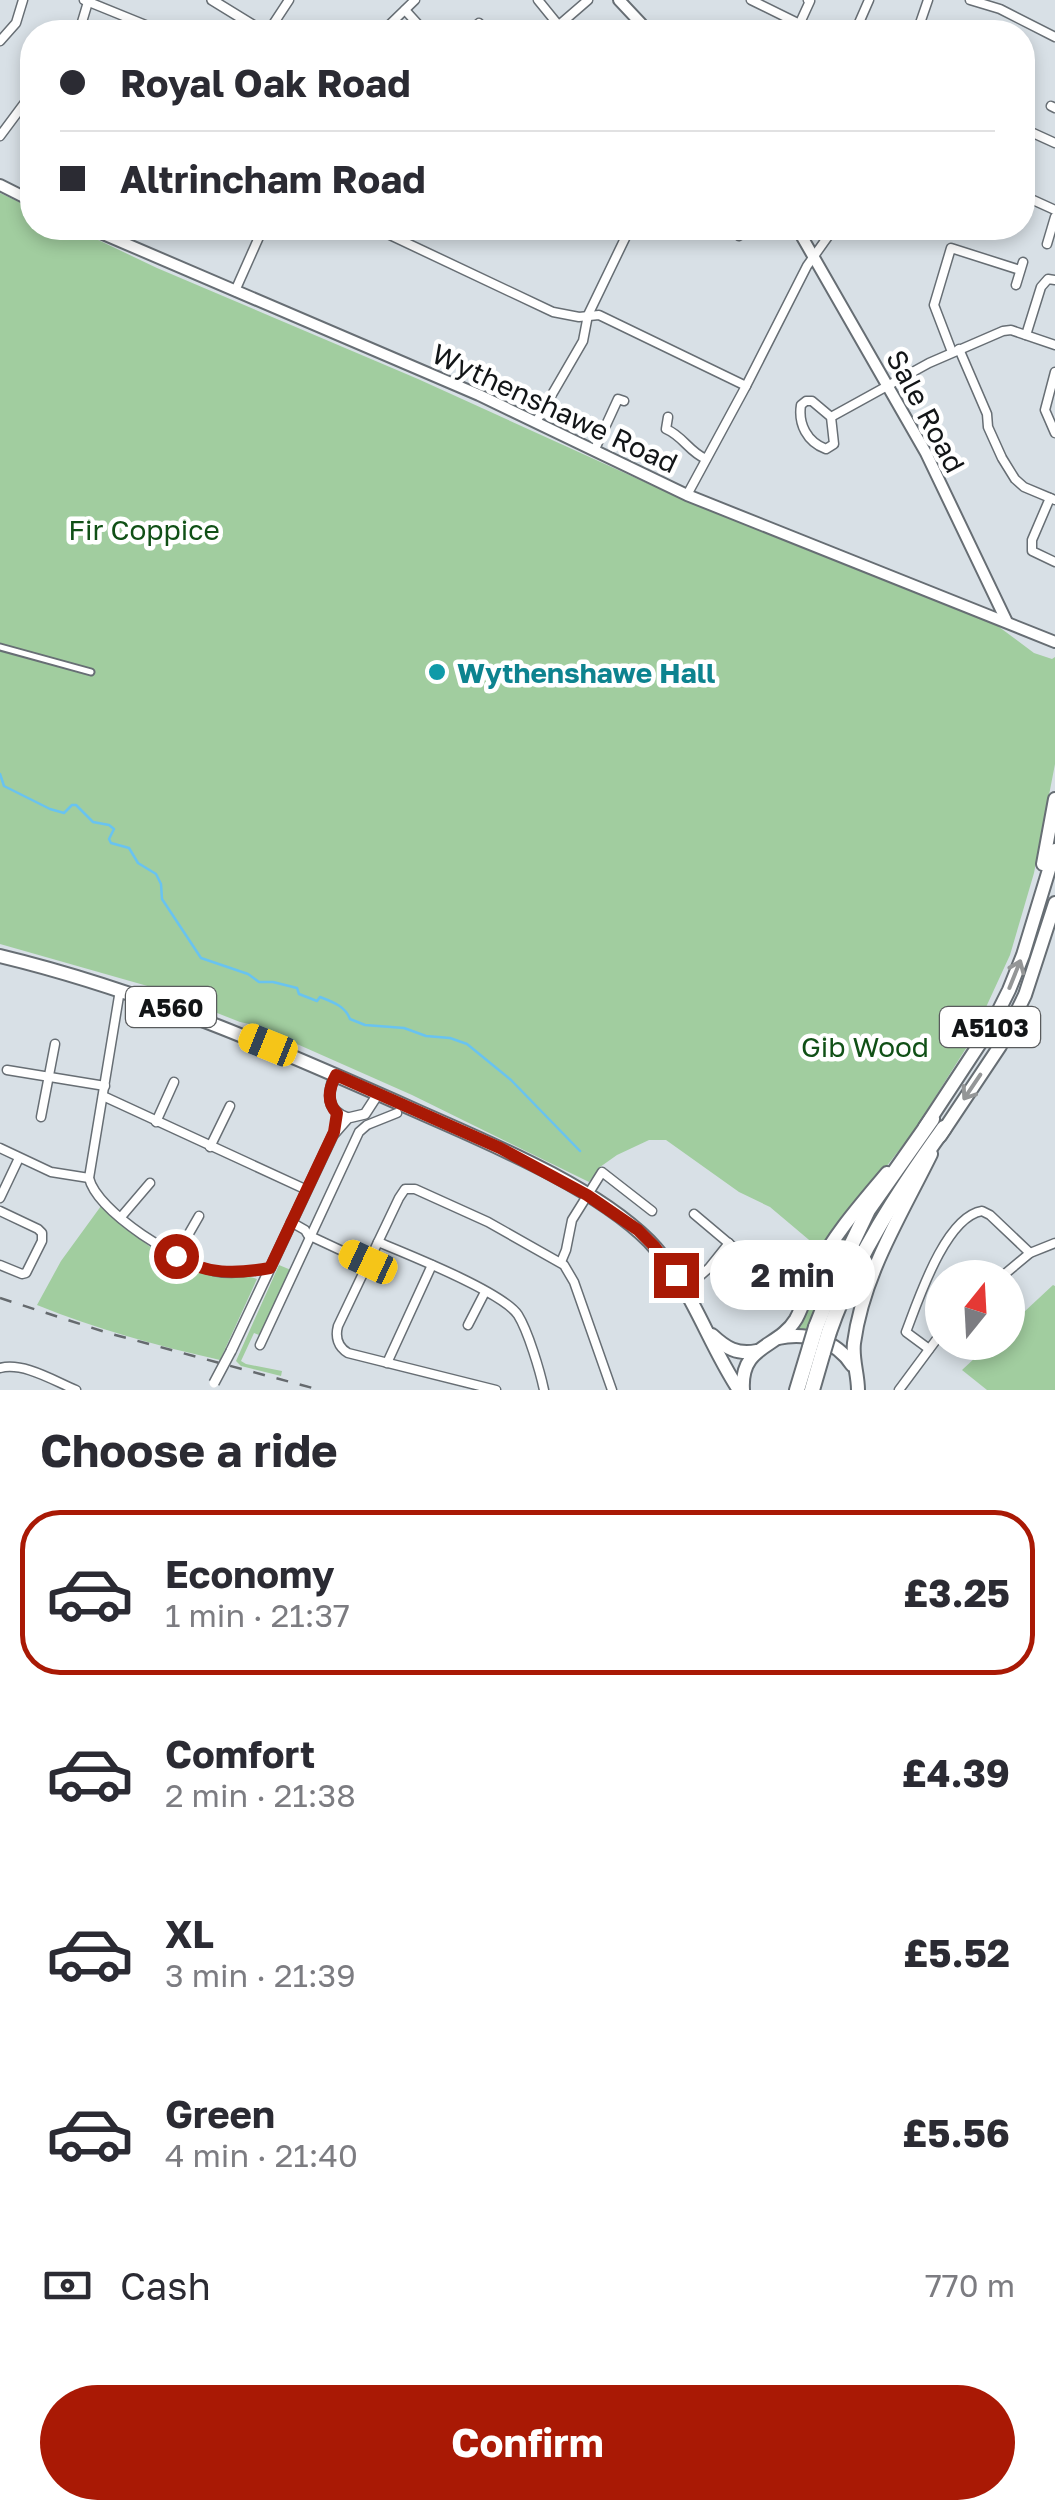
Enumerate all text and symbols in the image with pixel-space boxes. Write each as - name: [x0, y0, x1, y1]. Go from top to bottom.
- text: Royal Oak Road: [120, 60, 411, 105]
- text: Altrincham Road: [120, 156, 426, 201]
- street label: Wythenshawe Road: [427, 337, 683, 479]
- street label: Sale Road: [880, 344, 972, 478]
- park label: Fir Coppice: [68, 513, 220, 546]
- place label: Wythenshawe Hall: [457, 656, 715, 689]
- marker: Wythenshawe Hall: [426, 661, 448, 683]
- one-way arrow: [1008, 960, 1026, 990]
- road number: A560: [126, 987, 216, 1027]
- road number: A5103: [940, 1007, 1040, 1047]
- car: [235, 1020, 301, 1070]
- park label: Gib Wood: [801, 1030, 929, 1063]
- one-way arrow: [962, 1072, 983, 1100]
- route start: [154, 1234, 199, 1279]
- car: [334, 1236, 402, 1288]
- callout: 2 min: [711, 1240, 876, 1310]
- route end: [654, 1253, 699, 1298]
- text: 2 min: [751, 1256, 834, 1294]
- north arrow: [925, 1260, 1025, 1360]
- map controls: [925, 1260, 1025, 1360]
- text: Choose a ride: [40, 1423, 338, 1477]
- icon: car: [45, 1548, 135, 1638]
- text: Economy: [165, 1551, 334, 1596]
- text: £3.25: [903, 1570, 1010, 1615]
- text: 1 min · 21:37: [165, 1596, 350, 1634]
- icon: car: [45, 1728, 135, 1818]
- text: Comfort: [165, 1731, 315, 1776]
- text: £4.39: [902, 1750, 1010, 1795]
- text: 2 min · 21:38: [165, 1776, 356, 1814]
- icon: car: [45, 1908, 135, 1998]
- text: XL: [165, 1911, 214, 1956]
- text: £5.52: [903, 1930, 1010, 1975]
- text: 3 min · 21:39: [165, 1956, 356, 1994]
- icon: car: [45, 2088, 135, 2178]
- text: Green: [165, 2091, 275, 2136]
- text: £5.56: [902, 2110, 1010, 2155]
- text: 4 min · 21:40: [165, 2136, 358, 2174]
- icon: cash: [40, 2258, 95, 2313]
- text: Cash: [120, 2263, 211, 2308]
- text: 770 m: [925, 2266, 1015, 2304]
- button: Confirm: [40, 2385, 1015, 2500]

